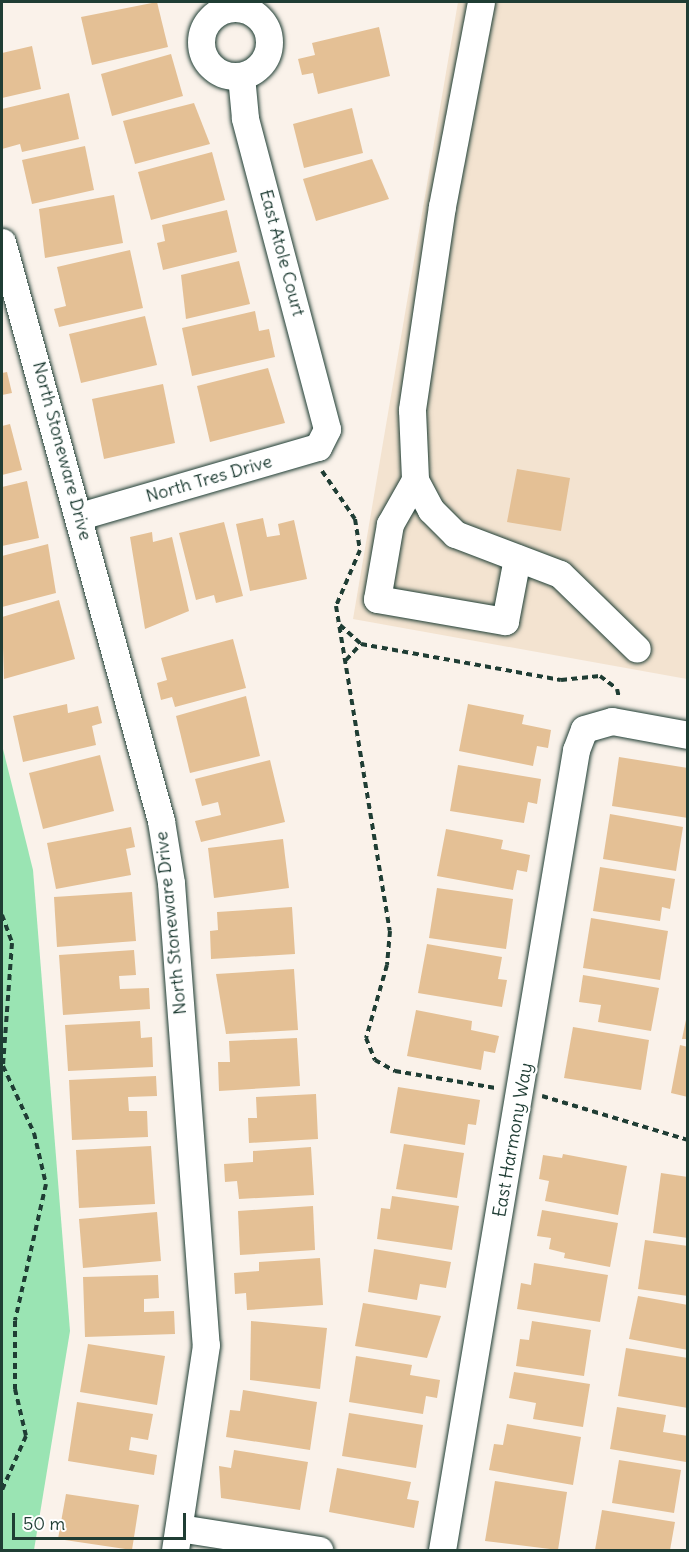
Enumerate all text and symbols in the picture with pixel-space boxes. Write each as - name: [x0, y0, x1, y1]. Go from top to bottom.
- street label: East Atole Court: [255, 187, 309, 319]
- street label: North Stoneware Drive: [28, 359, 96, 543]
- street label: North Tres Drive: [143, 451, 275, 507]
- street label: North Stoneware Drive: [151, 830, 191, 1016]
- street label: East Harmony Way: [489, 1061, 537, 1219]
- scale bar: [15, 1501, 189, 1539]
- text: 50 m: [23, 1512, 65, 1535]

